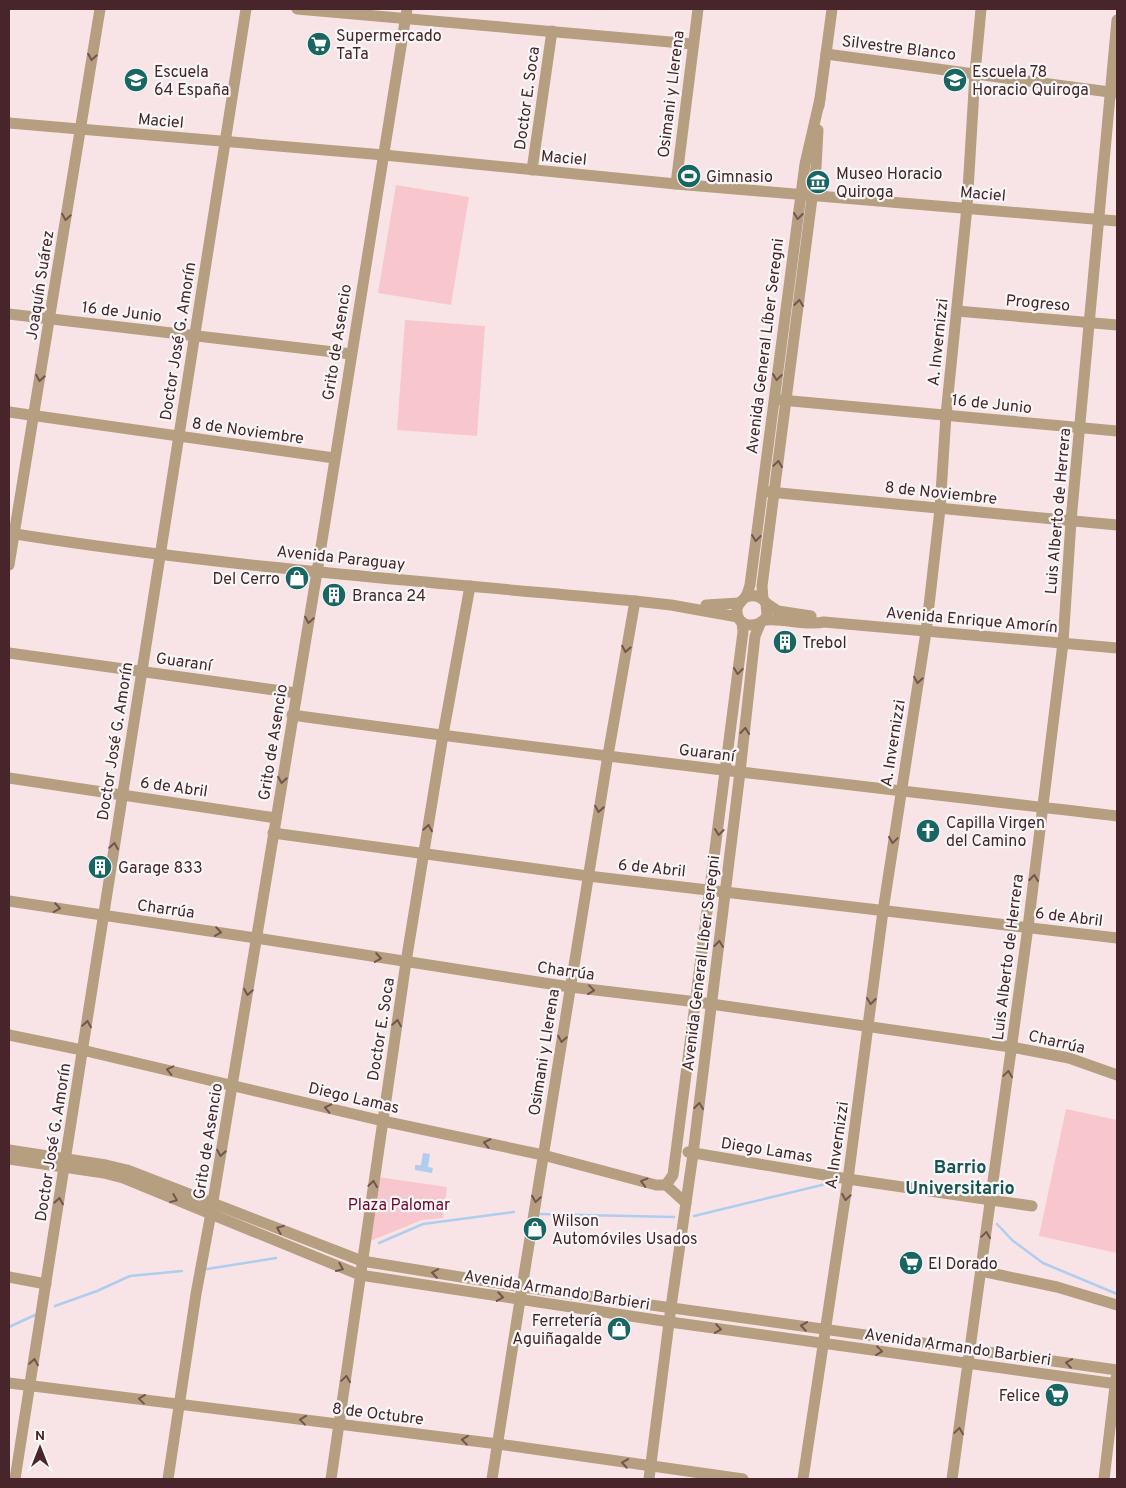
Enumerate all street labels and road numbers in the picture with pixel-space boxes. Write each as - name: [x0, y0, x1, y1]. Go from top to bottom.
- street label: Osimani y Llerena: [654, 29, 690, 159]
- street label: Silvestre Blanco: [840, 32, 957, 66]
- street label: Doctor E. Soca: [511, 45, 545, 151]
- street label: Maciel: [137, 110, 185, 134]
- street label: Maciel: [540, 147, 588, 171]
- street label: Maciel: [959, 183, 1007, 207]
- street label: Joaquín Suárez: [22, 229, 60, 342]
- street label: Avenida General Líber Seregni: [743, 237, 789, 455]
- street label: Doctor José G. Amorín: [157, 261, 201, 422]
- street label: Grito de Asencio: [319, 283, 357, 402]
- street label: Progreso: [1005, 291, 1071, 317]
- street label: A. Invernizzi: [924, 297, 954, 387]
- street label: 16 de Junio: [81, 298, 163, 328]
- street label: 16 de Junio: [951, 391, 1033, 419]
- street label: 8 de Noviembre: [190, 414, 305, 450]
- street label: Luis Alberto de Herrera: [1042, 427, 1076, 595]
- street label: 8 de Noviembre: [884, 478, 998, 510]
- street label: Avenida Paraguay: [276, 542, 406, 576]
- street label: Avenida Enrique Amorín: [885, 604, 1059, 638]
- street label: Guaraní: [154, 649, 215, 677]
- street label: Doctor José G. Amorín: [94, 661, 138, 822]
- street label: Grito de Asencio: [255, 683, 293, 802]
- street label: A. Invernizzi: [877, 698, 911, 788]
- street label: Guaraní: [678, 741, 738, 768]
- street label: 6 de Abril: [139, 773, 209, 803]
- street label: Avenida General Líber Seregni: [679, 854, 725, 1072]
- street label: 6 de Abril: [617, 855, 687, 882]
- street label: Luis Alberto de Herrera: [989, 873, 1029, 1041]
- street label: Charrúa: [136, 896, 196, 924]
- street label: 6 de Abril: [1034, 904, 1104, 932]
- street label: Charrúa: [536, 958, 596, 986]
- street label: Doctor E. Soca: [364, 976, 400, 1082]
- street label: Osimani y Llerena: [525, 987, 565, 1117]
- street label: Charrúa: [1026, 1027, 1087, 1059]
- street label: Doctor José G. Amorín: [32, 1062, 76, 1223]
- street label: Diego Lamas: [306, 1079, 401, 1119]
- street label: Grito de Asencio: [190, 1082, 228, 1201]
- street label: A. Invernizzi: [822, 1100, 854, 1190]
- street label: Diego Lamas: [719, 1134, 814, 1168]
- street label: Avenida Armando Barbieri: [462, 1266, 651, 1316]
- street label: Avenida Armando Barbieri: [863, 1325, 1052, 1371]
- street label: 8 de Octubre: [331, 1399, 425, 1431]

